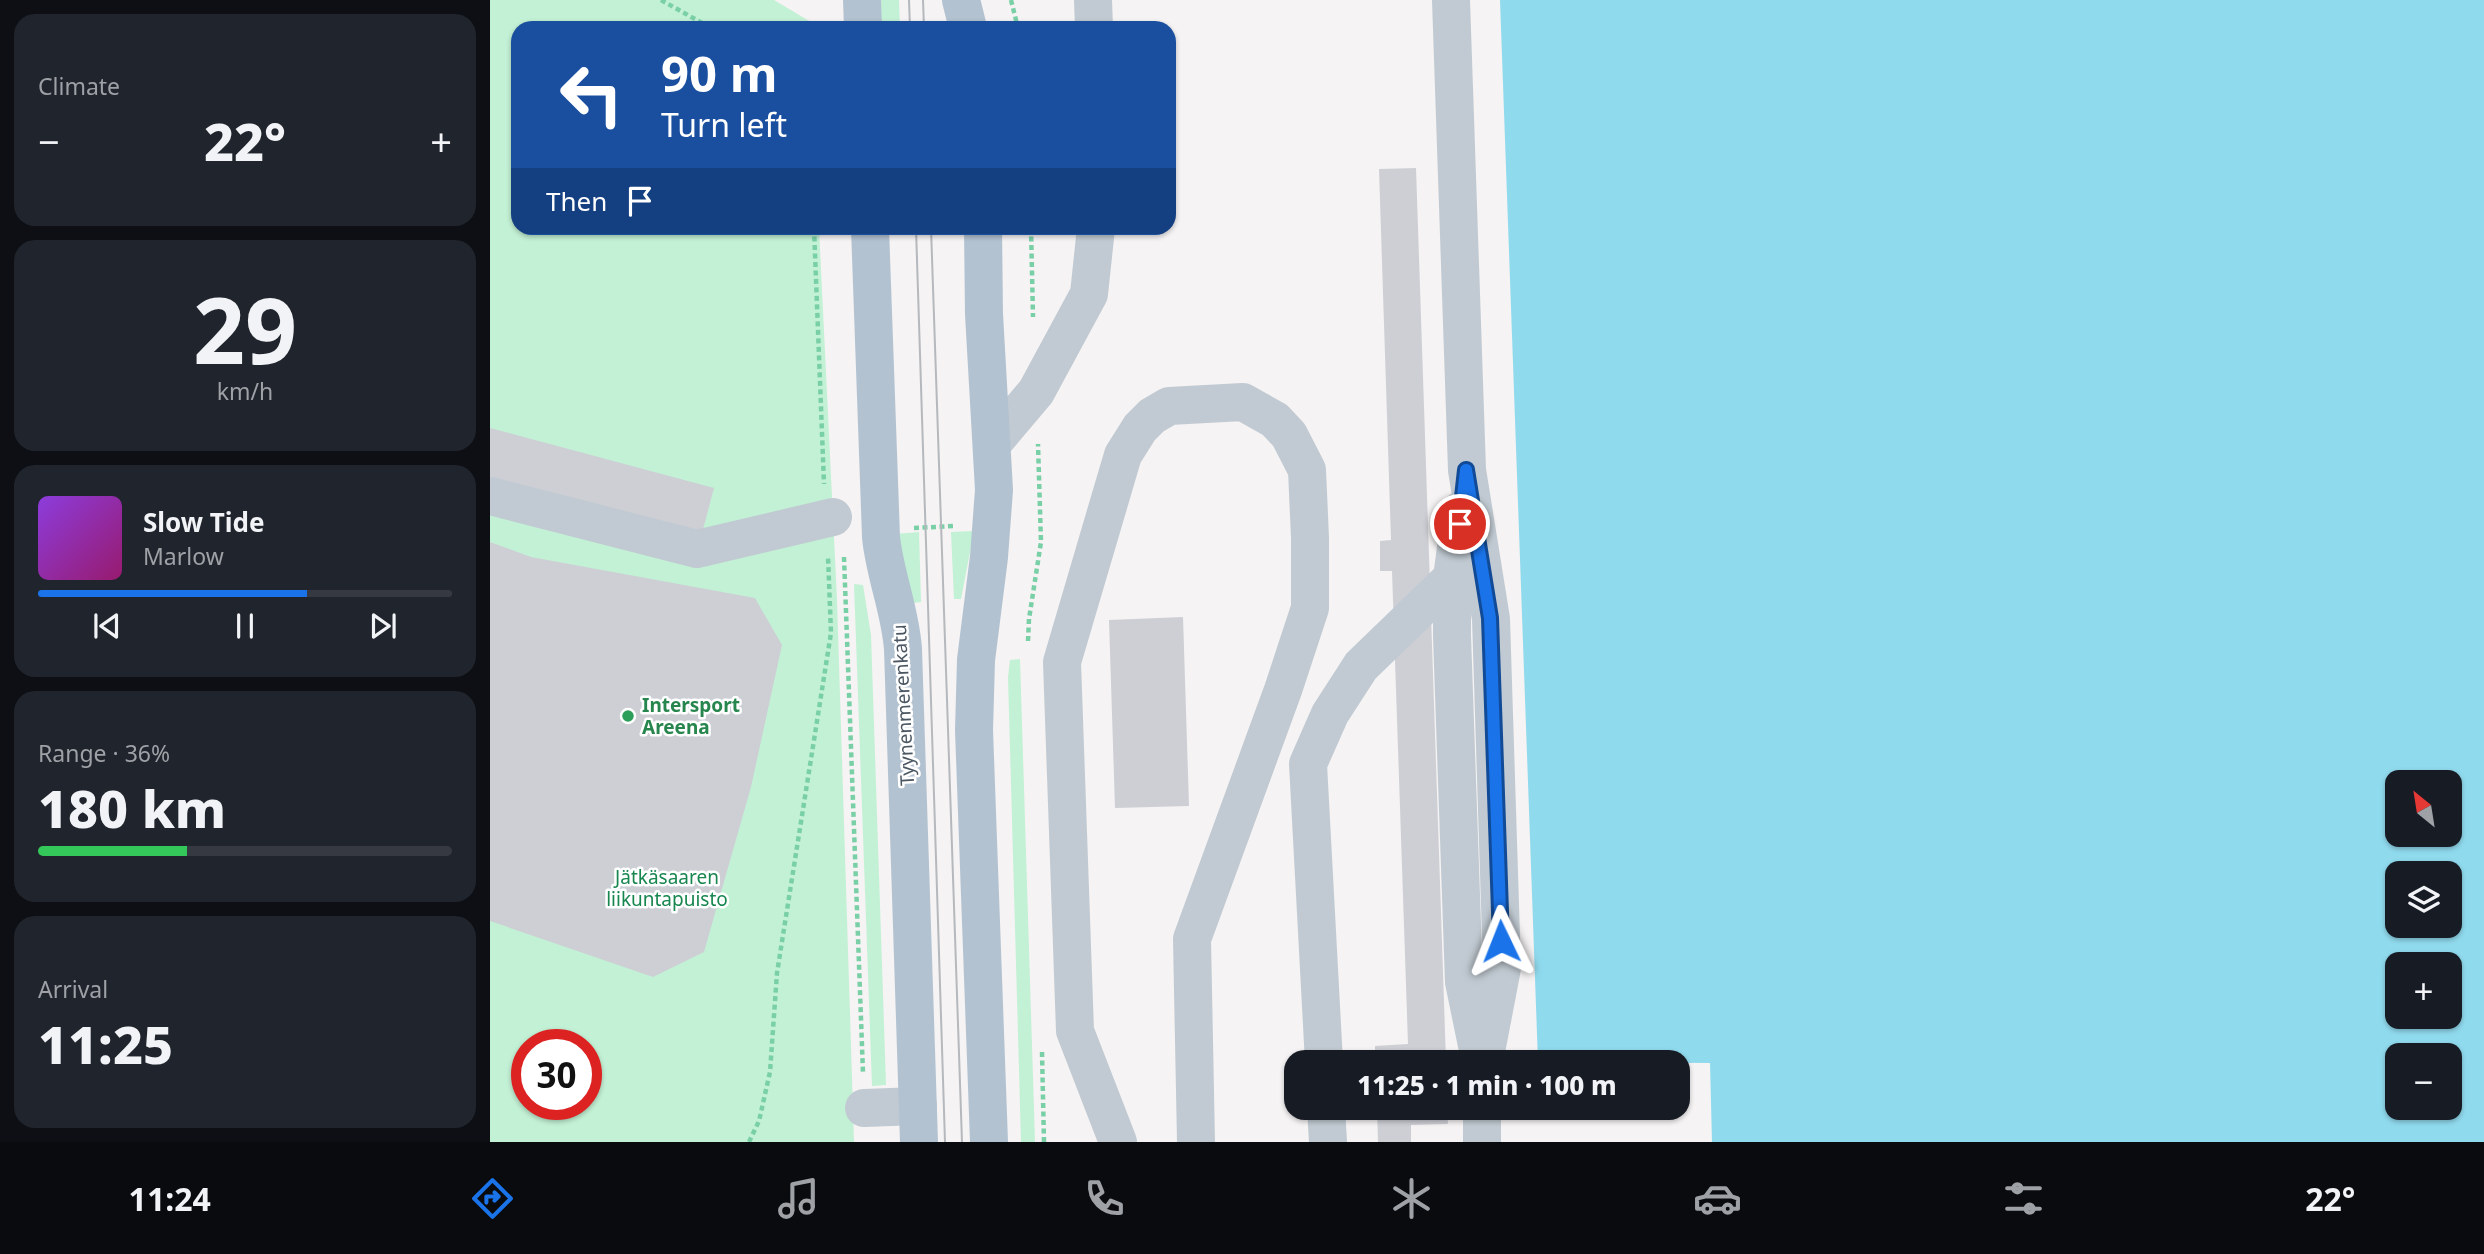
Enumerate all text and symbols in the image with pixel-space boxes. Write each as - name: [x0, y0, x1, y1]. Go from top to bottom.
- text: 90 m: [661, 40, 778, 106]
- icon: left: [546, 49, 637, 140]
- text: Climate: [38, 70, 120, 102]
- text: Turn left: [661, 103, 787, 146]
- text: 22°: [204, 105, 286, 176]
- text: −: [38, 115, 60, 167]
- text: +: [430, 115, 452, 167]
- icon: arrive: [621, 182, 659, 220]
- text: Then: [546, 183, 607, 219]
- text: 29: [193, 267, 297, 391]
- text: km/h: [217, 375, 273, 407]
- pin: [1430, 494, 1490, 554]
- text: Slow Tide: [143, 504, 265, 540]
- icon: arrive: [1441, 505, 1479, 543]
- text: Marlow: [143, 540, 224, 572]
- icon: previous: [88, 607, 126, 645]
- icon: pause: [226, 607, 264, 645]
- icon: next: [364, 607, 402, 645]
- street label: Tyynenmerenkatu: [886, 624, 920, 786]
- place label: Intersport Areena: [642, 692, 740, 740]
- marker: Intersport Areena: [620, 708, 636, 724]
- text: Range · 36%: [38, 737, 170, 769]
- north arrow: [2385, 770, 2462, 847]
- map controls: [2385, 770, 2462, 1120]
- text: 180 km: [38, 772, 226, 843]
- button: layers: [2385, 861, 2462, 938]
- park label: Jätkäsaaren liikuntapuisto: [606, 864, 728, 912]
- position arrow: [1464, 904, 1538, 978]
- button: +: [2385, 952, 2462, 1029]
- text: Arrival: [38, 973, 108, 1005]
- text: 11:25: [38, 1008, 173, 1079]
- speed limit sign: 30: [511, 1029, 602, 1120]
- button: −: [2385, 1043, 2462, 1120]
- text: 11:25 · 1 min · 100 m: [1357, 1067, 1617, 1103]
- icon: directions: [468, 1174, 517, 1223]
- icon: music: [774, 1174, 823, 1223]
- icon: phone: [1080, 1174, 1129, 1223]
- icon: climate: [1387, 1174, 1436, 1223]
- icon: car: [1693, 1174, 1742, 1223]
- icon: filters: [1999, 1174, 2048, 1223]
- text: 11:24: [129, 1177, 211, 1220]
- text: 22°: [2305, 1177, 2355, 1220]

